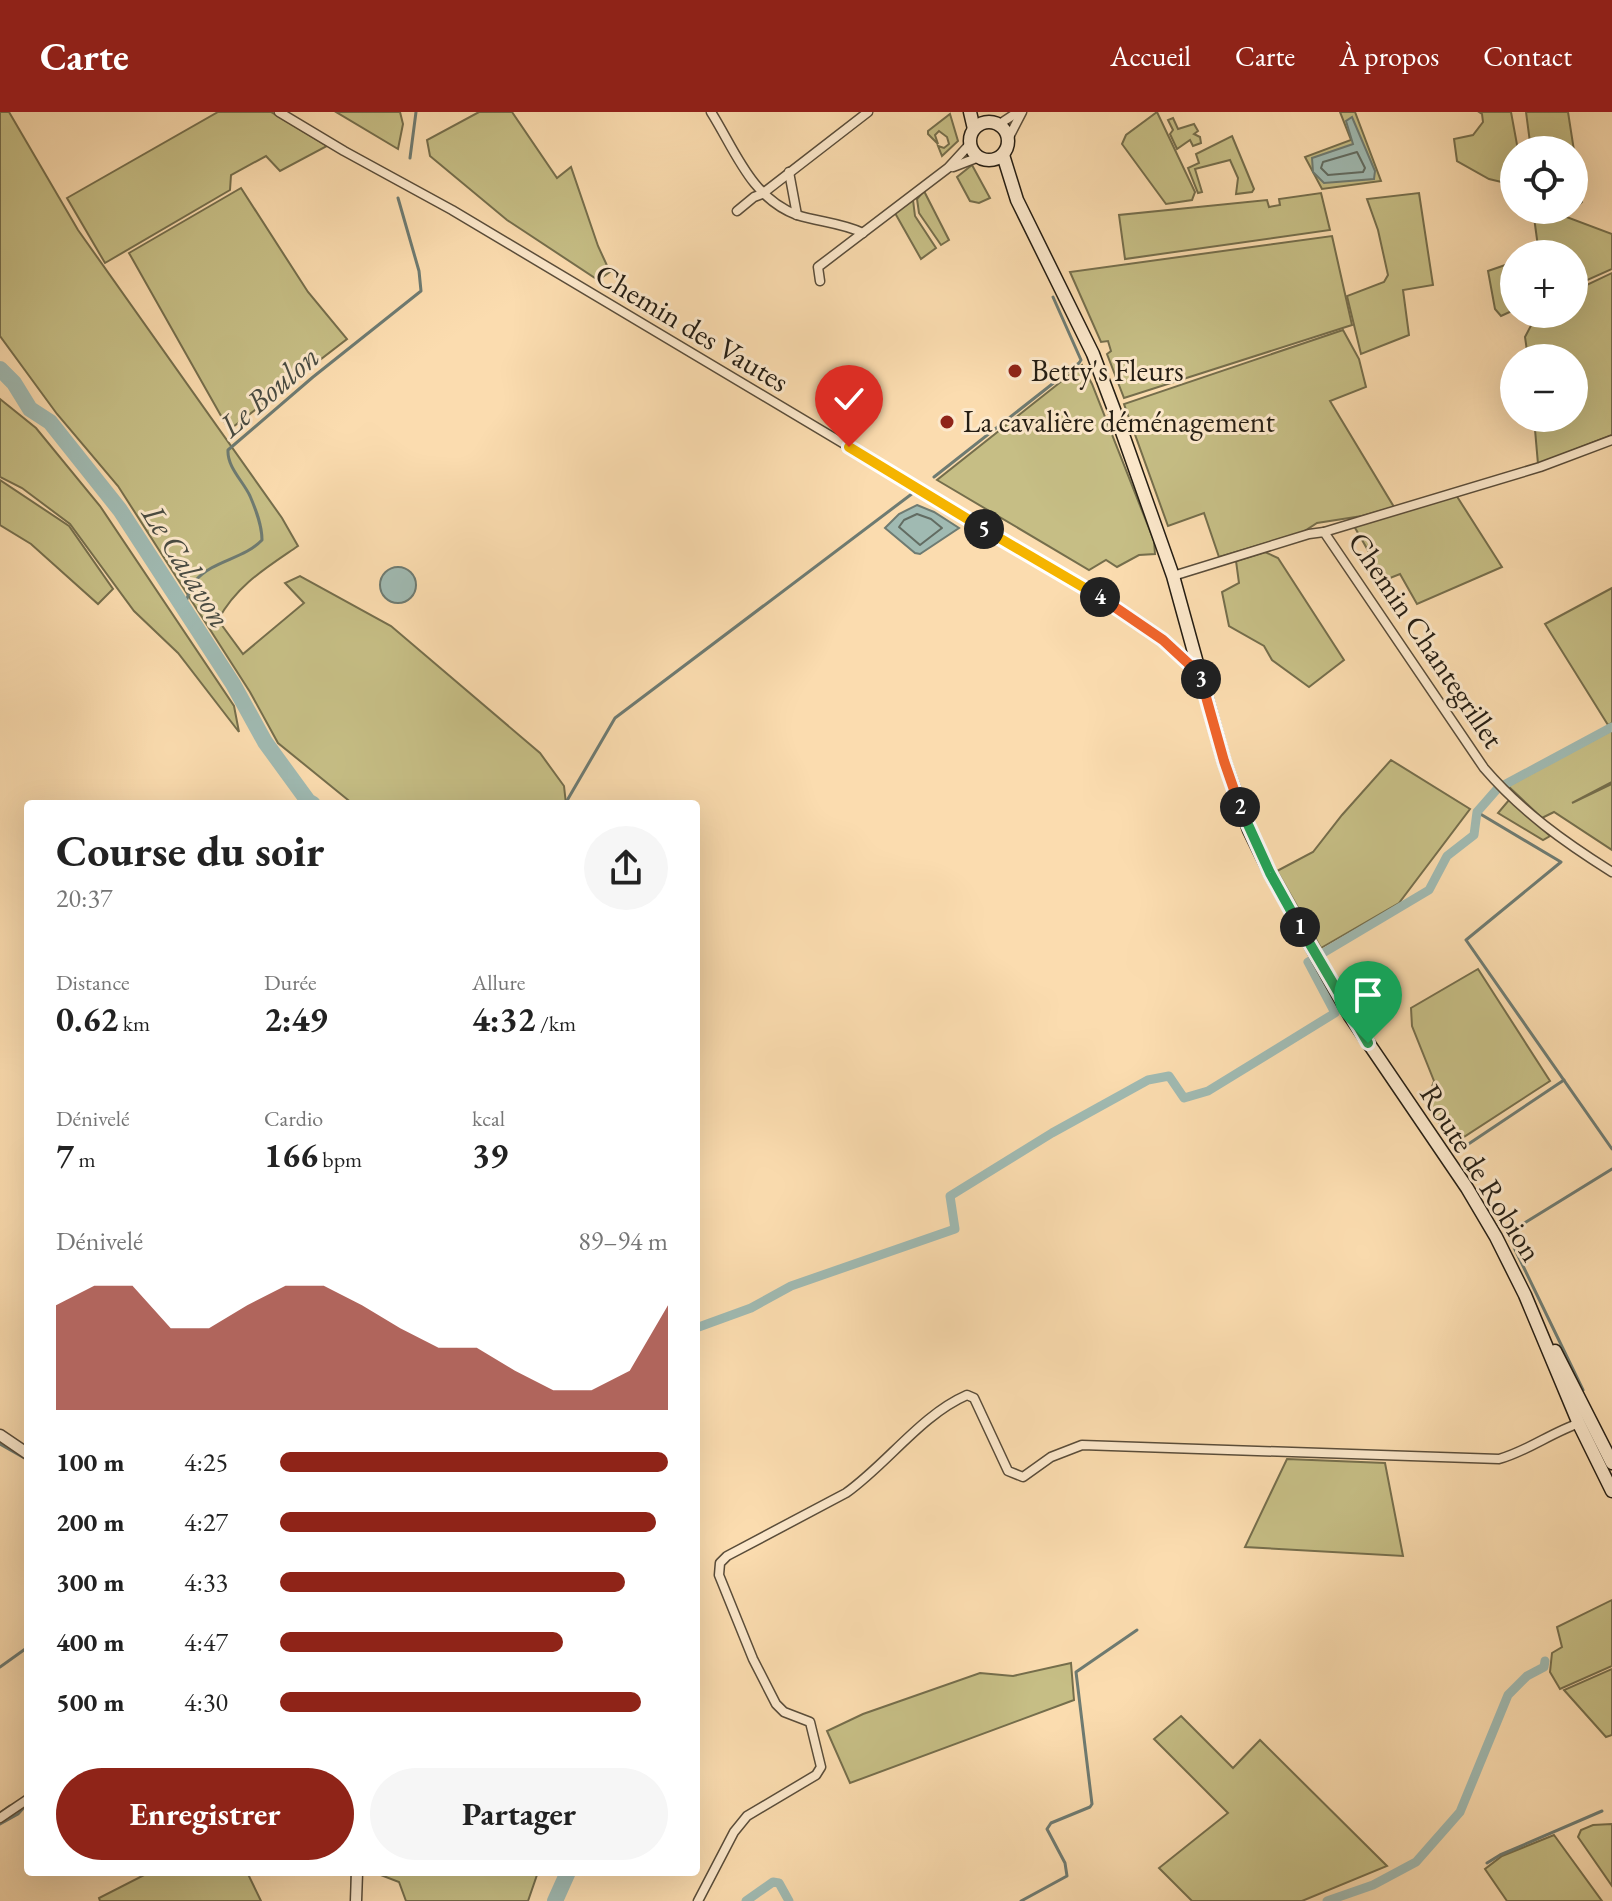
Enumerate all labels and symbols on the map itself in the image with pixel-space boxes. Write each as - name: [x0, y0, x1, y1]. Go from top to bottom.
- street label: Chemin des Vautes: [588, 254, 796, 401]
- water label: Le Boulon: [209, 336, 328, 447]
- place label: Betty's Fleurs: [1031, 351, 1184, 390]
- marker: Betty's Fleurs: [1006, 362, 1024, 380]
- pin: [815, 365, 883, 447]
- place label: La cavalière déménagement: [963, 402, 1276, 441]
- marker: La cavalière déménagement: [938, 413, 956, 431]
- water label: Le Calavon: [132, 495, 241, 636]
- pin: 5: [964, 509, 1004, 549]
- street label: Chemin Chantegrillet: [1340, 524, 1514, 756]
- pin: 4: [1080, 577, 1120, 617]
- pin: 3: [1181, 659, 1221, 699]
- pin: 2: [1220, 787, 1260, 827]
- pin: 1: [1280, 907, 1320, 947]
- pin: [1334, 961, 1402, 1043]
- street label: Route de Robion: [1411, 1077, 1552, 1269]

